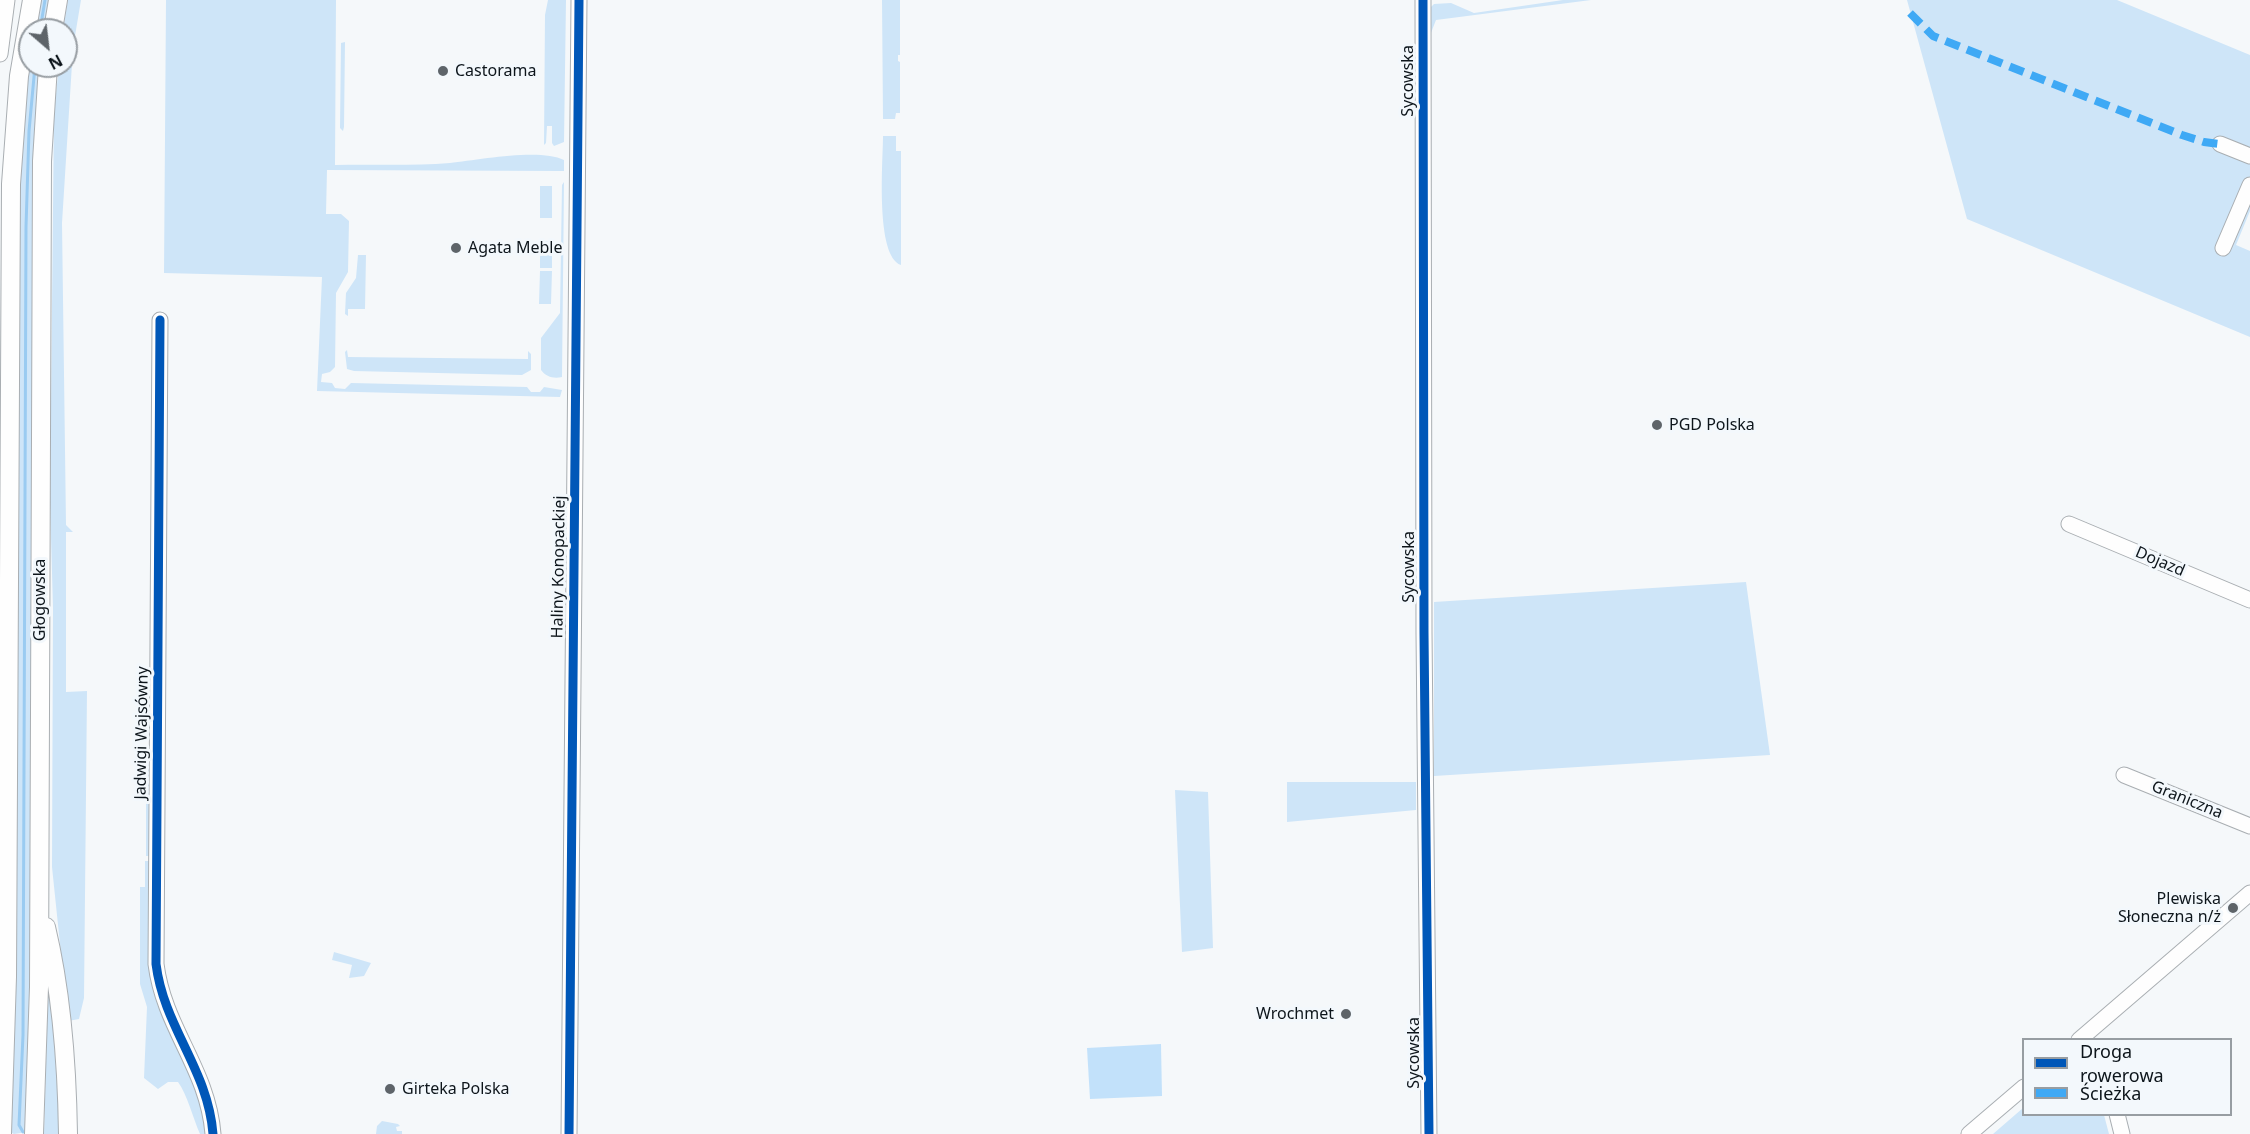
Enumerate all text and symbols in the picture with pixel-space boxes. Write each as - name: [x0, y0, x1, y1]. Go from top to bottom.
- north arrow: [18, 18, 78, 78]
- street label: Sycowska: [1398, 45, 1418, 117]
- text: N: [45, 49, 66, 75]
- place label: Castorama: [455, 61, 536, 81]
- marker: Castorama: [436, 64, 450, 78]
- place label: Agata Meble: [468, 238, 562, 258]
- marker: Agata Meble: [449, 241, 463, 255]
- place label: PGD Polska: [1669, 415, 1755, 435]
- marker: PGD Polska: [1650, 418, 1664, 432]
- street label: Haliny Konopackiej: [548, 495, 570, 639]
- street label: Sycowska: [1399, 531, 1419, 603]
- street label: Dojazd: [2132, 543, 2188, 581]
- street label: Głogowska: [30, 559, 50, 641]
- street label: Jadwigi Wajsówny: [131, 666, 153, 800]
- street label: Graniczna: [2149, 777, 2225, 823]
- place label: Plewiska Słoneczna n/ż: [2118, 889, 2221, 927]
- marker: Plewiska Słoneczna n/ż: [2226, 901, 2240, 915]
- place label: Wrochmet: [1256, 1004, 1334, 1024]
- marker: Wrochmet: [1339, 1007, 1353, 1021]
- street label: Sycowska: [1404, 1017, 1424, 1089]
- legend: [2022, 1038, 2232, 1116]
- text: Droga rowerowa: [2080, 1039, 2164, 1087]
- place label: Girteka Polska: [402, 1079, 510, 1099]
- text: Ścieżka: [2080, 1081, 2141, 1105]
- marker: Girteka Polska: [383, 1082, 397, 1096]

